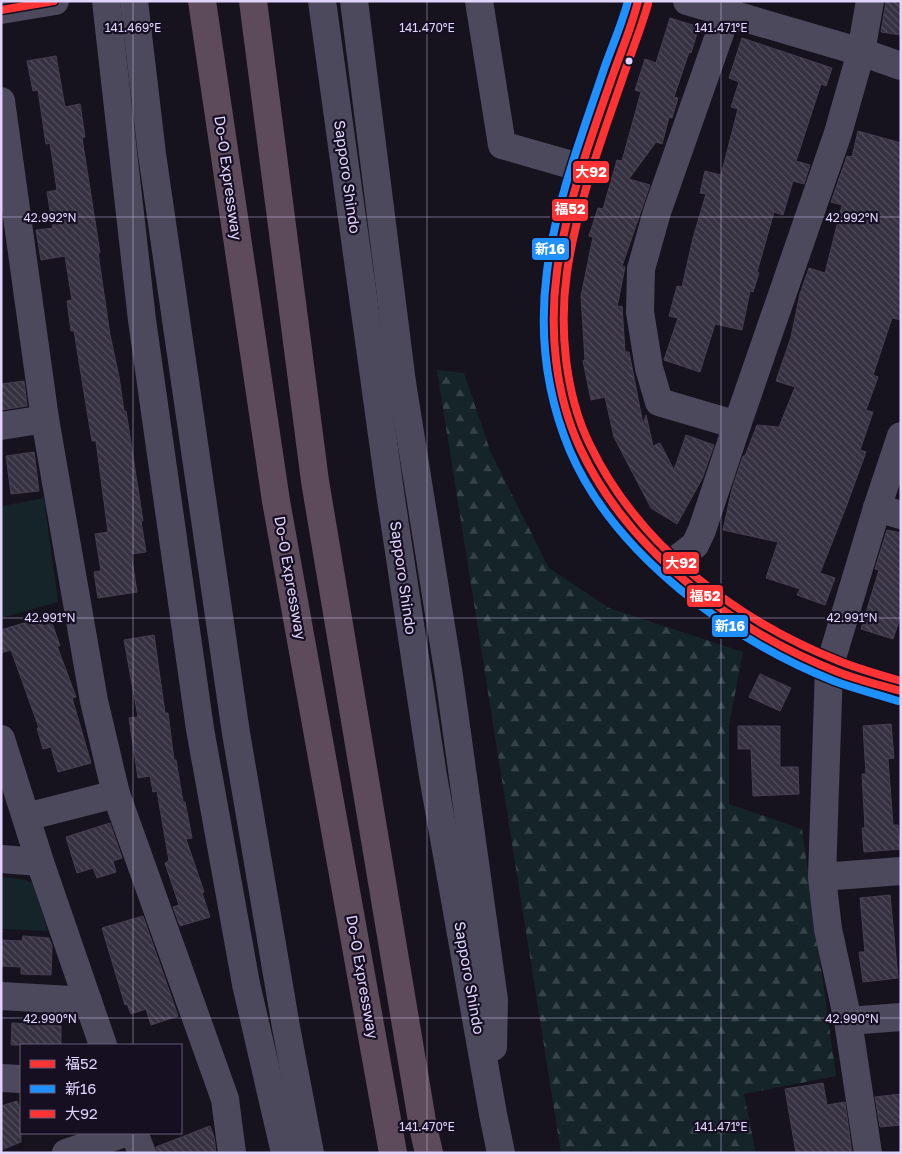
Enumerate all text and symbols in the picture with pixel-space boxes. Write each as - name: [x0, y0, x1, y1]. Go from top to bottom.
- text: 141.469°E: [105, 20, 161, 35]
- text: 141.470°E: [399, 20, 455, 35]
- text: 141.471°E: [694, 20, 748, 35]
- unlabelled marker: [624, 56, 634, 66]
- street label: Do-O Expressway: [211, 115, 247, 242]
- street label: Sapporo Shindo: [331, 119, 365, 235]
- line badge: 大92: [572, 160, 610, 184]
- text: 大92: [575, 163, 607, 180]
- line badge: 福52: [551, 198, 589, 222]
- text: 福52: [554, 200, 586, 217]
- text: 42.992°N: [23, 210, 77, 225]
- text: 42.992°N: [825, 210, 879, 225]
- line badge: 新16: [531, 237, 570, 261]
- text: 新16: [535, 240, 565, 257]
- street label: Do-O Expressway: [271, 515, 311, 642]
- street label: Sapporo Shindo: [387, 520, 421, 636]
- line badge: 大92: [662, 551, 700, 575]
- text: 大92: [665, 554, 697, 571]
- line badge: 福52: [686, 584, 724, 608]
- text: 福52: [689, 587, 721, 604]
- text: 42.991°N: [24, 610, 76, 625]
- text: 42.991°N: [826, 610, 878, 625]
- line badge: 新16: [711, 614, 749, 638]
- text: 新16: [715, 617, 745, 634]
- street label: Do-O Expressway: [343, 914, 383, 1041]
- street label: Sapporo Shindo: [451, 920, 489, 1036]
- text: 42.990°N: [23, 1011, 77, 1026]
- text: 42.990°N: [825, 1011, 879, 1026]
- legend: [20, 1044, 182, 1134]
- text: 福52: [65, 1054, 97, 1072]
- text: 新16: [65, 1079, 96, 1097]
- text: 大92: [65, 1104, 98, 1122]
- text: 141.470°E: [399, 1119, 455, 1134]
- text: 141.471°E: [694, 1119, 748, 1134]

